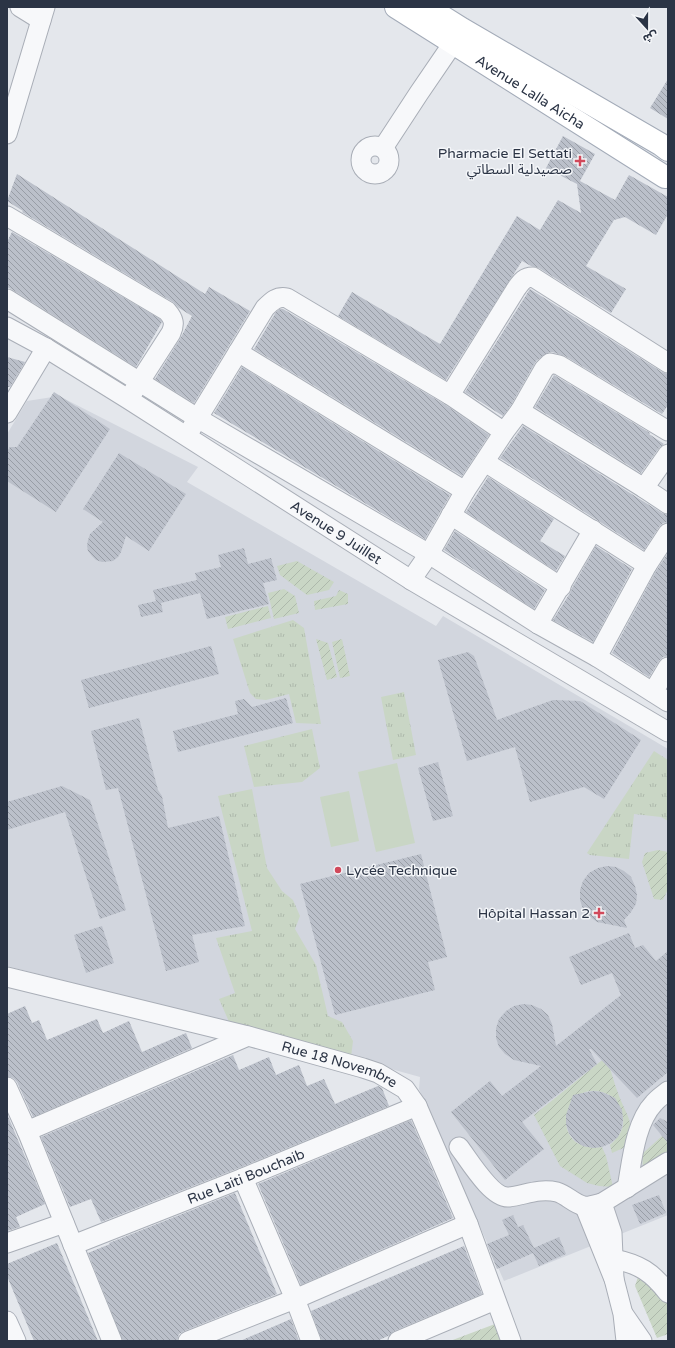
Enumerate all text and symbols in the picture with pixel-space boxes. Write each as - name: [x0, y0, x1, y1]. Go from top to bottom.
- north arrow: [627, 8, 667, 48]
- text: ش: [641, 28, 660, 46]
- street label: Avenue Lalla Aicha: [473, 51, 588, 133]
- place label: Pharmacie El Settati صصيدلية السطاتي: [438, 145, 572, 180]
- marker: Pharmacie El Settati صصيدلية السطاتي: [575, 156, 585, 166]
- street label: Avenue 9 Juillet: [287, 497, 386, 568]
- place label: Lycée Technique: [346, 862, 457, 879]
- marker: Lycée Technique: [333, 865, 343, 875]
- place label: Hôpital Hassan 2: [478, 905, 590, 922]
- marker: Hôpital Hassan 2: [593, 907, 605, 919]
- street label: Rue 18 Novembre: [280, 1037, 401, 1091]
- street label: Rue Laiti Bouchaib: [185, 1145, 307, 1208]

